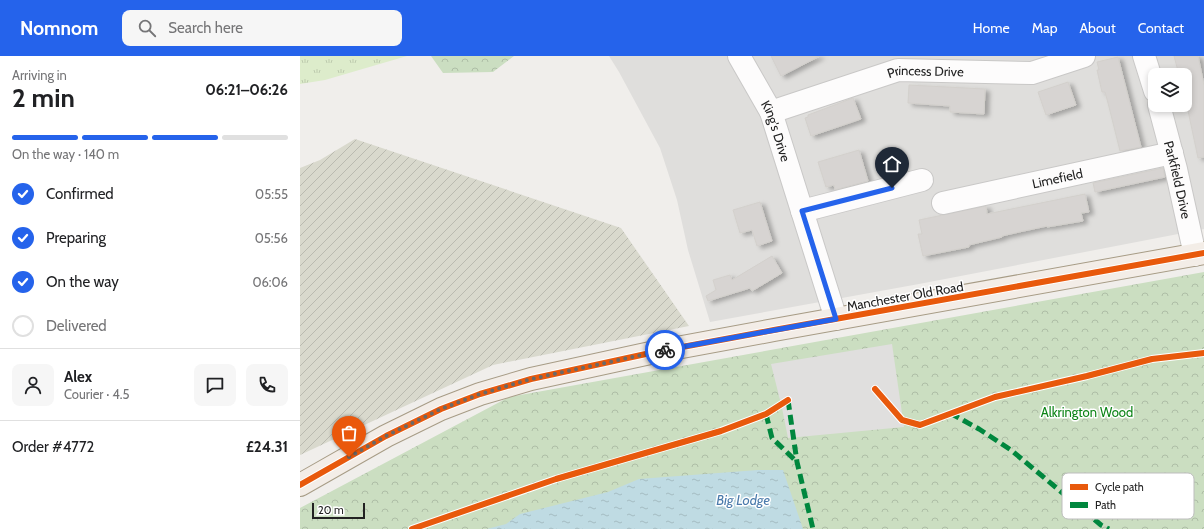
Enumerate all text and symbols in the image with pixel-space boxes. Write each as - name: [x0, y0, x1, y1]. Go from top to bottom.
- search box: [122, 10, 402, 46]
- text: Nomnom: [20, 17, 98, 40]
- icon: search: [136, 17, 158, 39]
- text: Search here: [168, 19, 243, 37]
- text: Home: [973, 19, 1010, 37]
- text: Map: [1032, 19, 1057, 37]
- text: About: [1079, 19, 1116, 37]
- text: Contact: [1138, 19, 1184, 37]
- street label: Princess Drive: [885, 62, 964, 81]
- text: Arriving in: [12, 67, 67, 83]
- map controls: [1148, 68, 1192, 112]
- button: layers: [1148, 68, 1192, 112]
- text: 06:21–06:26: [205, 81, 288, 99]
- text: 2 min: [12, 82, 75, 114]
- street label: King's Drive: [758, 97, 794, 164]
- street label: Parkfield Drive: [1161, 139, 1195, 220]
- text: On the way · 140 m: [12, 146, 119, 162]
- pin: [875, 147, 909, 188]
- icon: home: [881, 153, 903, 175]
- street label: Limefield: [1031, 165, 1084, 191]
- icon: check: [12, 183, 34, 205]
- text: Confirmed: [46, 185, 114, 203]
- text: 05:55: [255, 186, 288, 202]
- icon: check: [12, 227, 34, 249]
- text: Preparing: [46, 229, 106, 247]
- text: 05:56: [255, 230, 288, 246]
- icon: check: [12, 271, 34, 293]
- text: On the way: [46, 273, 119, 291]
- text: 06:06: [252, 274, 288, 290]
- street label: Manchester Old Road: [845, 278, 965, 314]
- text: Delivered: [46, 317, 107, 335]
- courier: [645, 330, 685, 370]
- icon: bike: [654, 339, 676, 361]
- button: person: [12, 364, 54, 406]
- button: chat: [194, 364, 236, 406]
- button: phone: [246, 364, 288, 406]
- text: Alex: [64, 368, 92, 386]
- text: Courier · 4.5: [64, 386, 129, 402]
- park label: Alkrington Wood: [1041, 404, 1133, 420]
- pin: [332, 416, 366, 457]
- icon: bag: [338, 422, 360, 444]
- text: Order #4772: [12, 438, 94, 456]
- text: £24.31: [246, 438, 288, 456]
- legend: [1062, 473, 1194, 519]
- text: Cycle path: [1095, 480, 1144, 494]
- water label: Big Lodge: [716, 491, 770, 509]
- text: Path: [1095, 498, 1116, 512]
- scale bar: [312, 501, 365, 520]
- text: 20 m: [318, 503, 344, 517]

